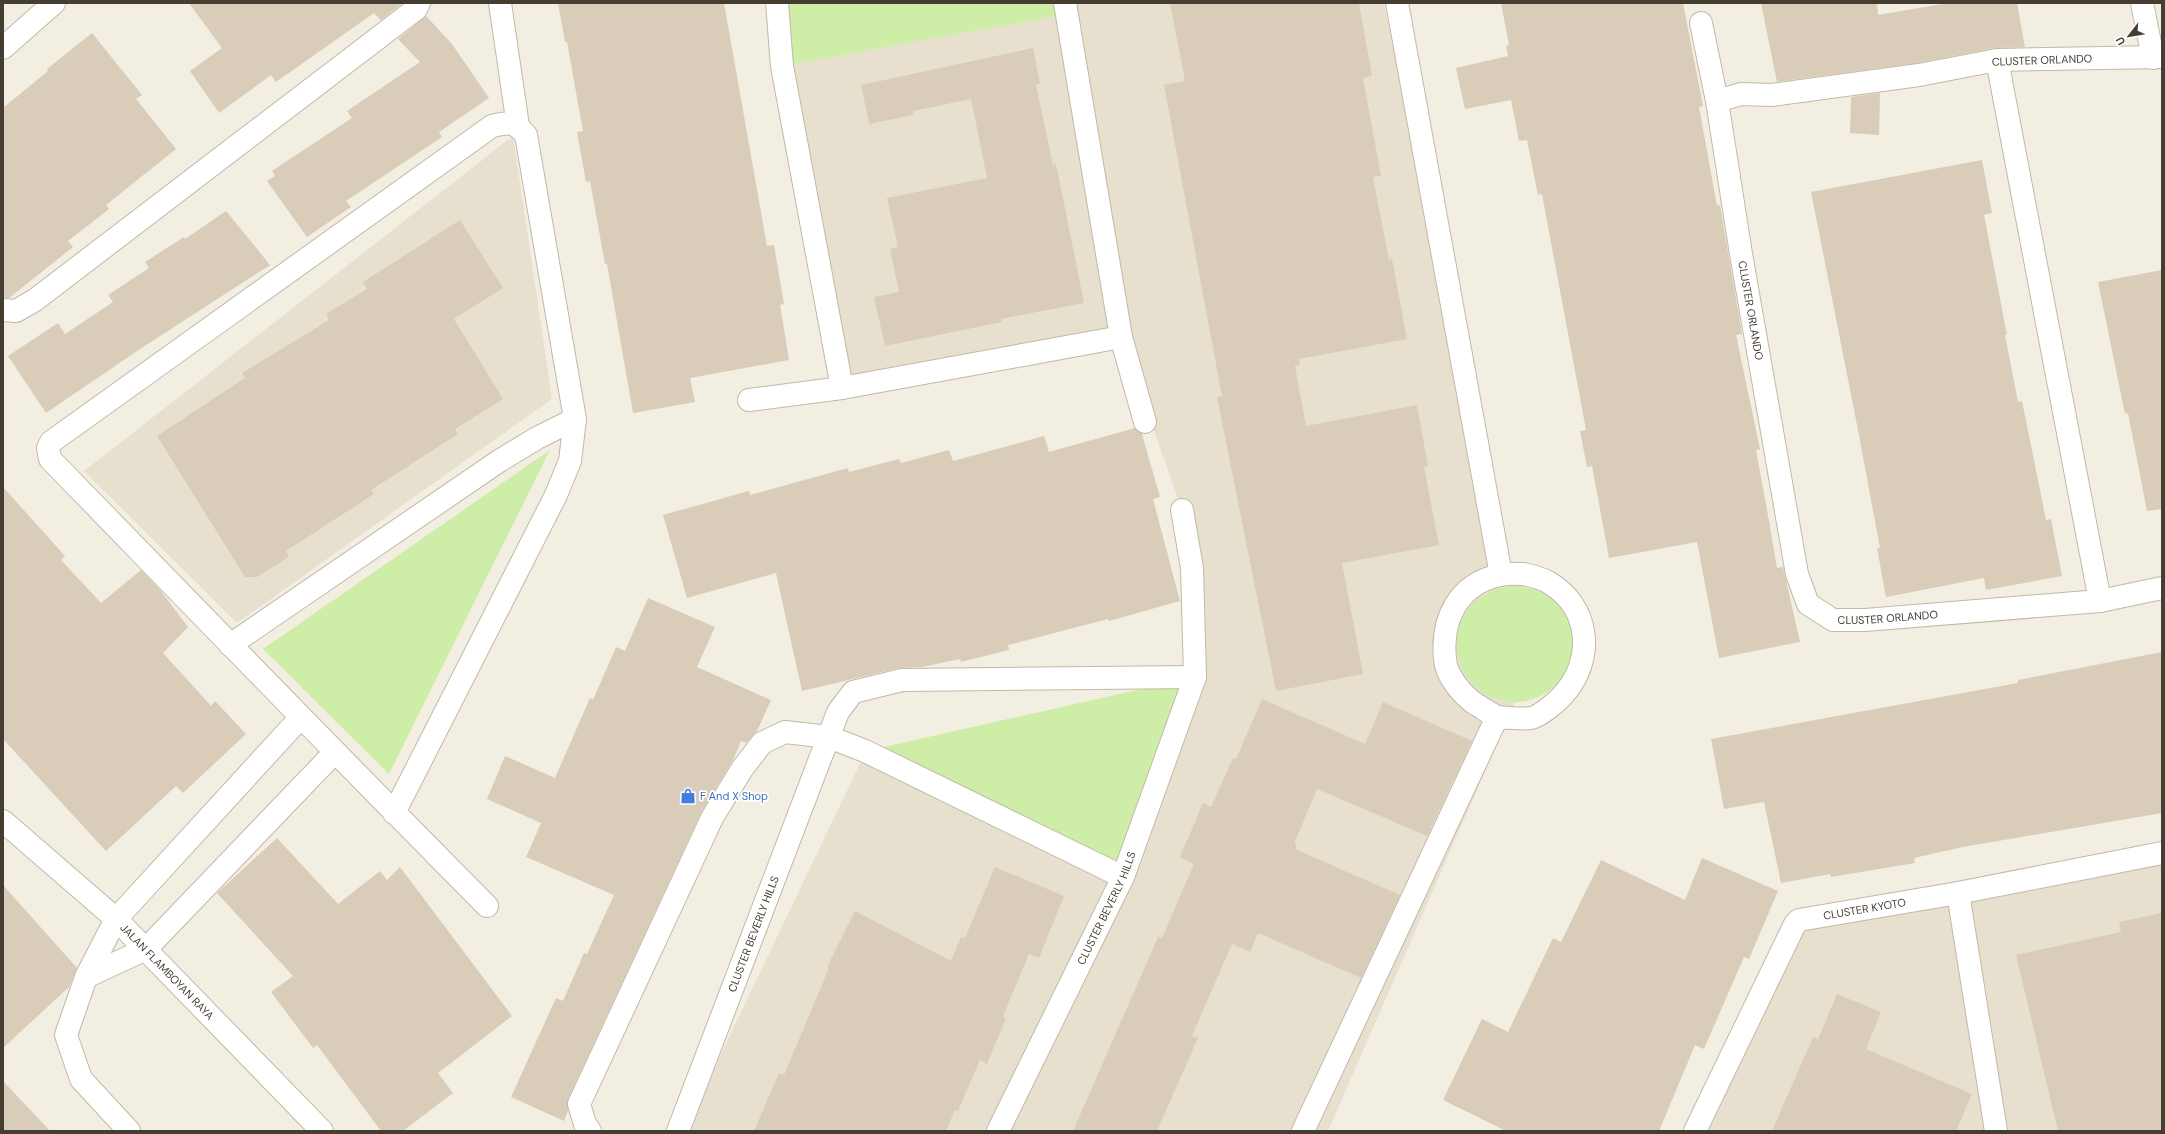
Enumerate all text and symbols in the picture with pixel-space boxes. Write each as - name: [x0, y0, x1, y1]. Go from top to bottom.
- north arrow: [2109, 16, 2149, 56]
- text: U: [2112, 34, 2128, 48]
- street label: CLUSTER ORLANDO: [1992, 51, 2092, 69]
- street label: CLUSTER ORLANDO: [1735, 260, 1766, 361]
- street label: CLUSTER ORLANDO: [1838, 607, 1938, 627]
- shop icon: F And X Shop: [679, 787, 697, 805]
- place label: F And X Shop: [700, 789, 768, 803]
- street label: CLUSTER BEVERLY HILLS: [1074, 850, 1139, 967]
- street label: CLUSTER BEVERLY HILLS: [725, 874, 782, 994]
- street label: CLUSTER KYOTO: [1822, 895, 1907, 923]
- street label: JALAN FLAMBOYAN RAYA: [117, 921, 217, 1023]

